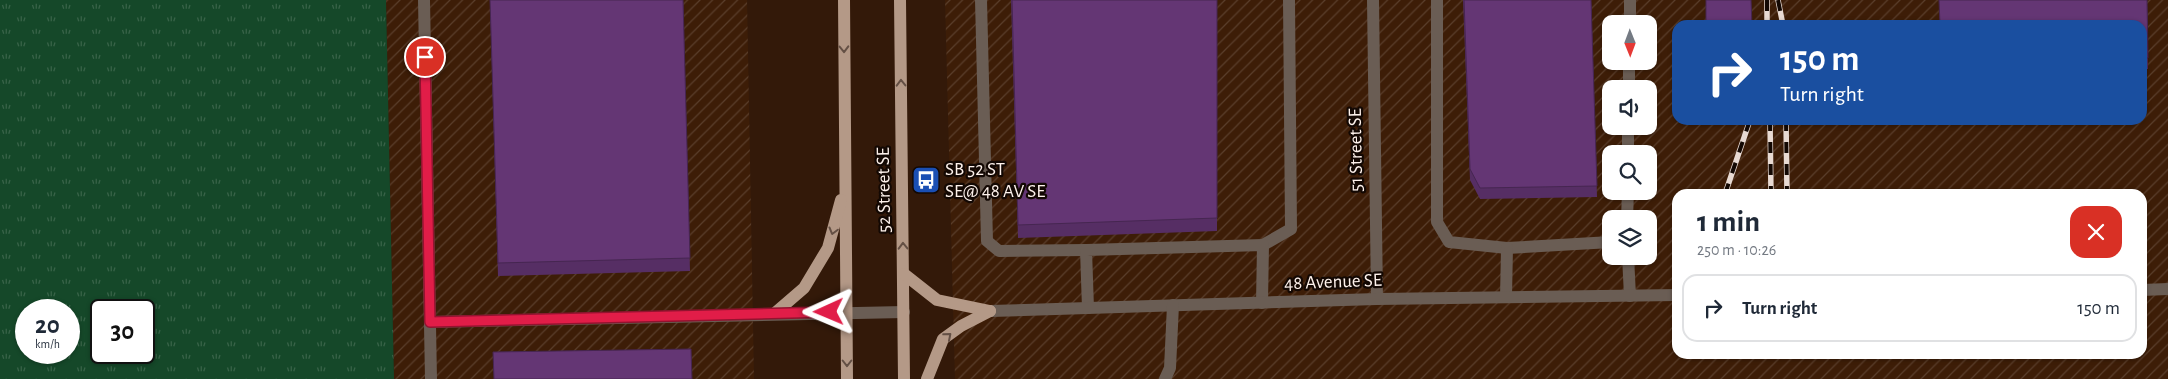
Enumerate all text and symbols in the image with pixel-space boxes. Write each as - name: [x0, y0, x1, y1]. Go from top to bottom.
- north arrow: [1602, 15, 1658, 70]
- map controls: [1602, 15, 1657, 265]
- pin: [404, 36, 446, 78]
- icon: right: [1697, 40, 1762, 105]
- text: 150 m: [1780, 42, 1860, 77]
- icon: arrive: [411, 43, 439, 71]
- one-way arrow: [839, 45, 849, 53]
- one-way arrow: [896, 79, 906, 86]
- button: sound: [1602, 80, 1657, 135]
- text: Turn right: [1780, 83, 1864, 105]
- street label: 51 Street SE: [1346, 108, 1366, 192]
- button: search: [1602, 145, 1657, 200]
- street label: 52 Street SE: [874, 147, 894, 233]
- place label: SB 52 ST SE@ 48 AV SE: [945, 160, 1045, 201]
- bus stop icon: SB 52 ST SE@ 48 AV SE: [911, 165, 941, 195]
- button: close: [2070, 206, 2122, 258]
- text: 1 min: [1697, 207, 1760, 237]
- button: layers: [1602, 210, 1657, 265]
- one-way arrow: [828, 226, 839, 235]
- one-way arrow: [898, 241, 908, 249]
- text: 250 m · 10:26: [1697, 242, 1776, 258]
- street label: 48 Avenue SE: [1284, 271, 1382, 293]
- position arrow: [802, 285, 854, 337]
- icon: right: [1699, 294, 1727, 322]
- speed limit sign: 30: [90, 299, 155, 364]
- text: Turn right: [1742, 299, 1817, 318]
- text: 150 m: [2077, 299, 2120, 318]
- text: 20: [35, 313, 60, 338]
- one-way arrow: [942, 333, 951, 342]
- text: km/h: [35, 338, 60, 350]
- one-way arrow: [842, 360, 852, 367]

